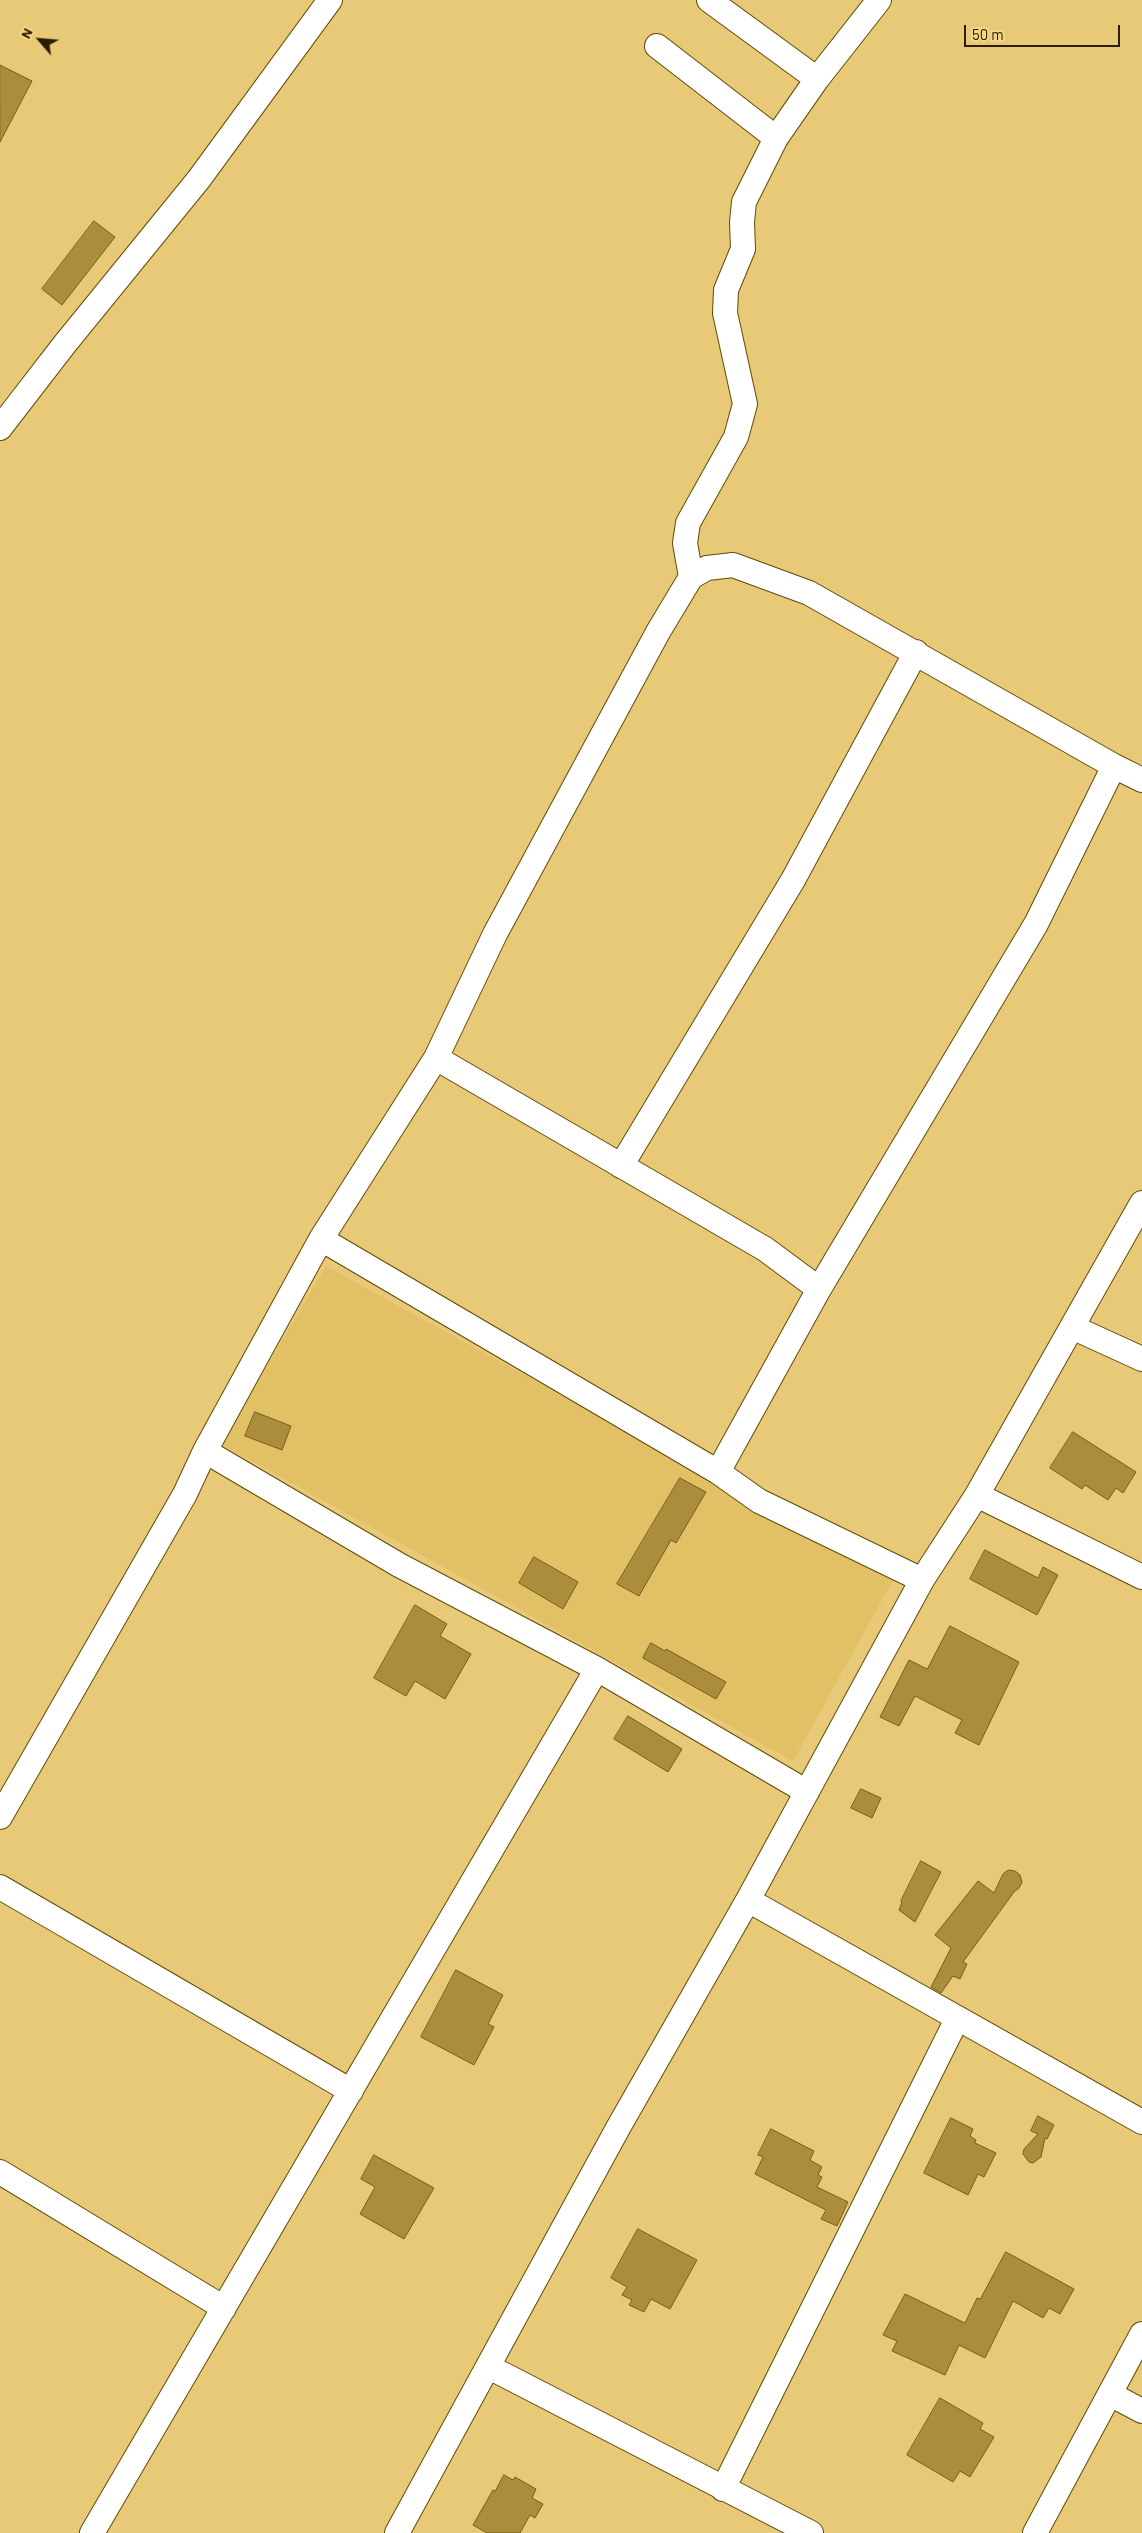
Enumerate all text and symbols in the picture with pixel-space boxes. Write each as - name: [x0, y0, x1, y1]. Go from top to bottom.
- north arrow: [15, 15, 65, 65]
- scale bar: [967, 15, 1123, 47]
- text: N: [17, 25, 36, 41]
- text: 50 m: [972, 25, 1004, 43]

